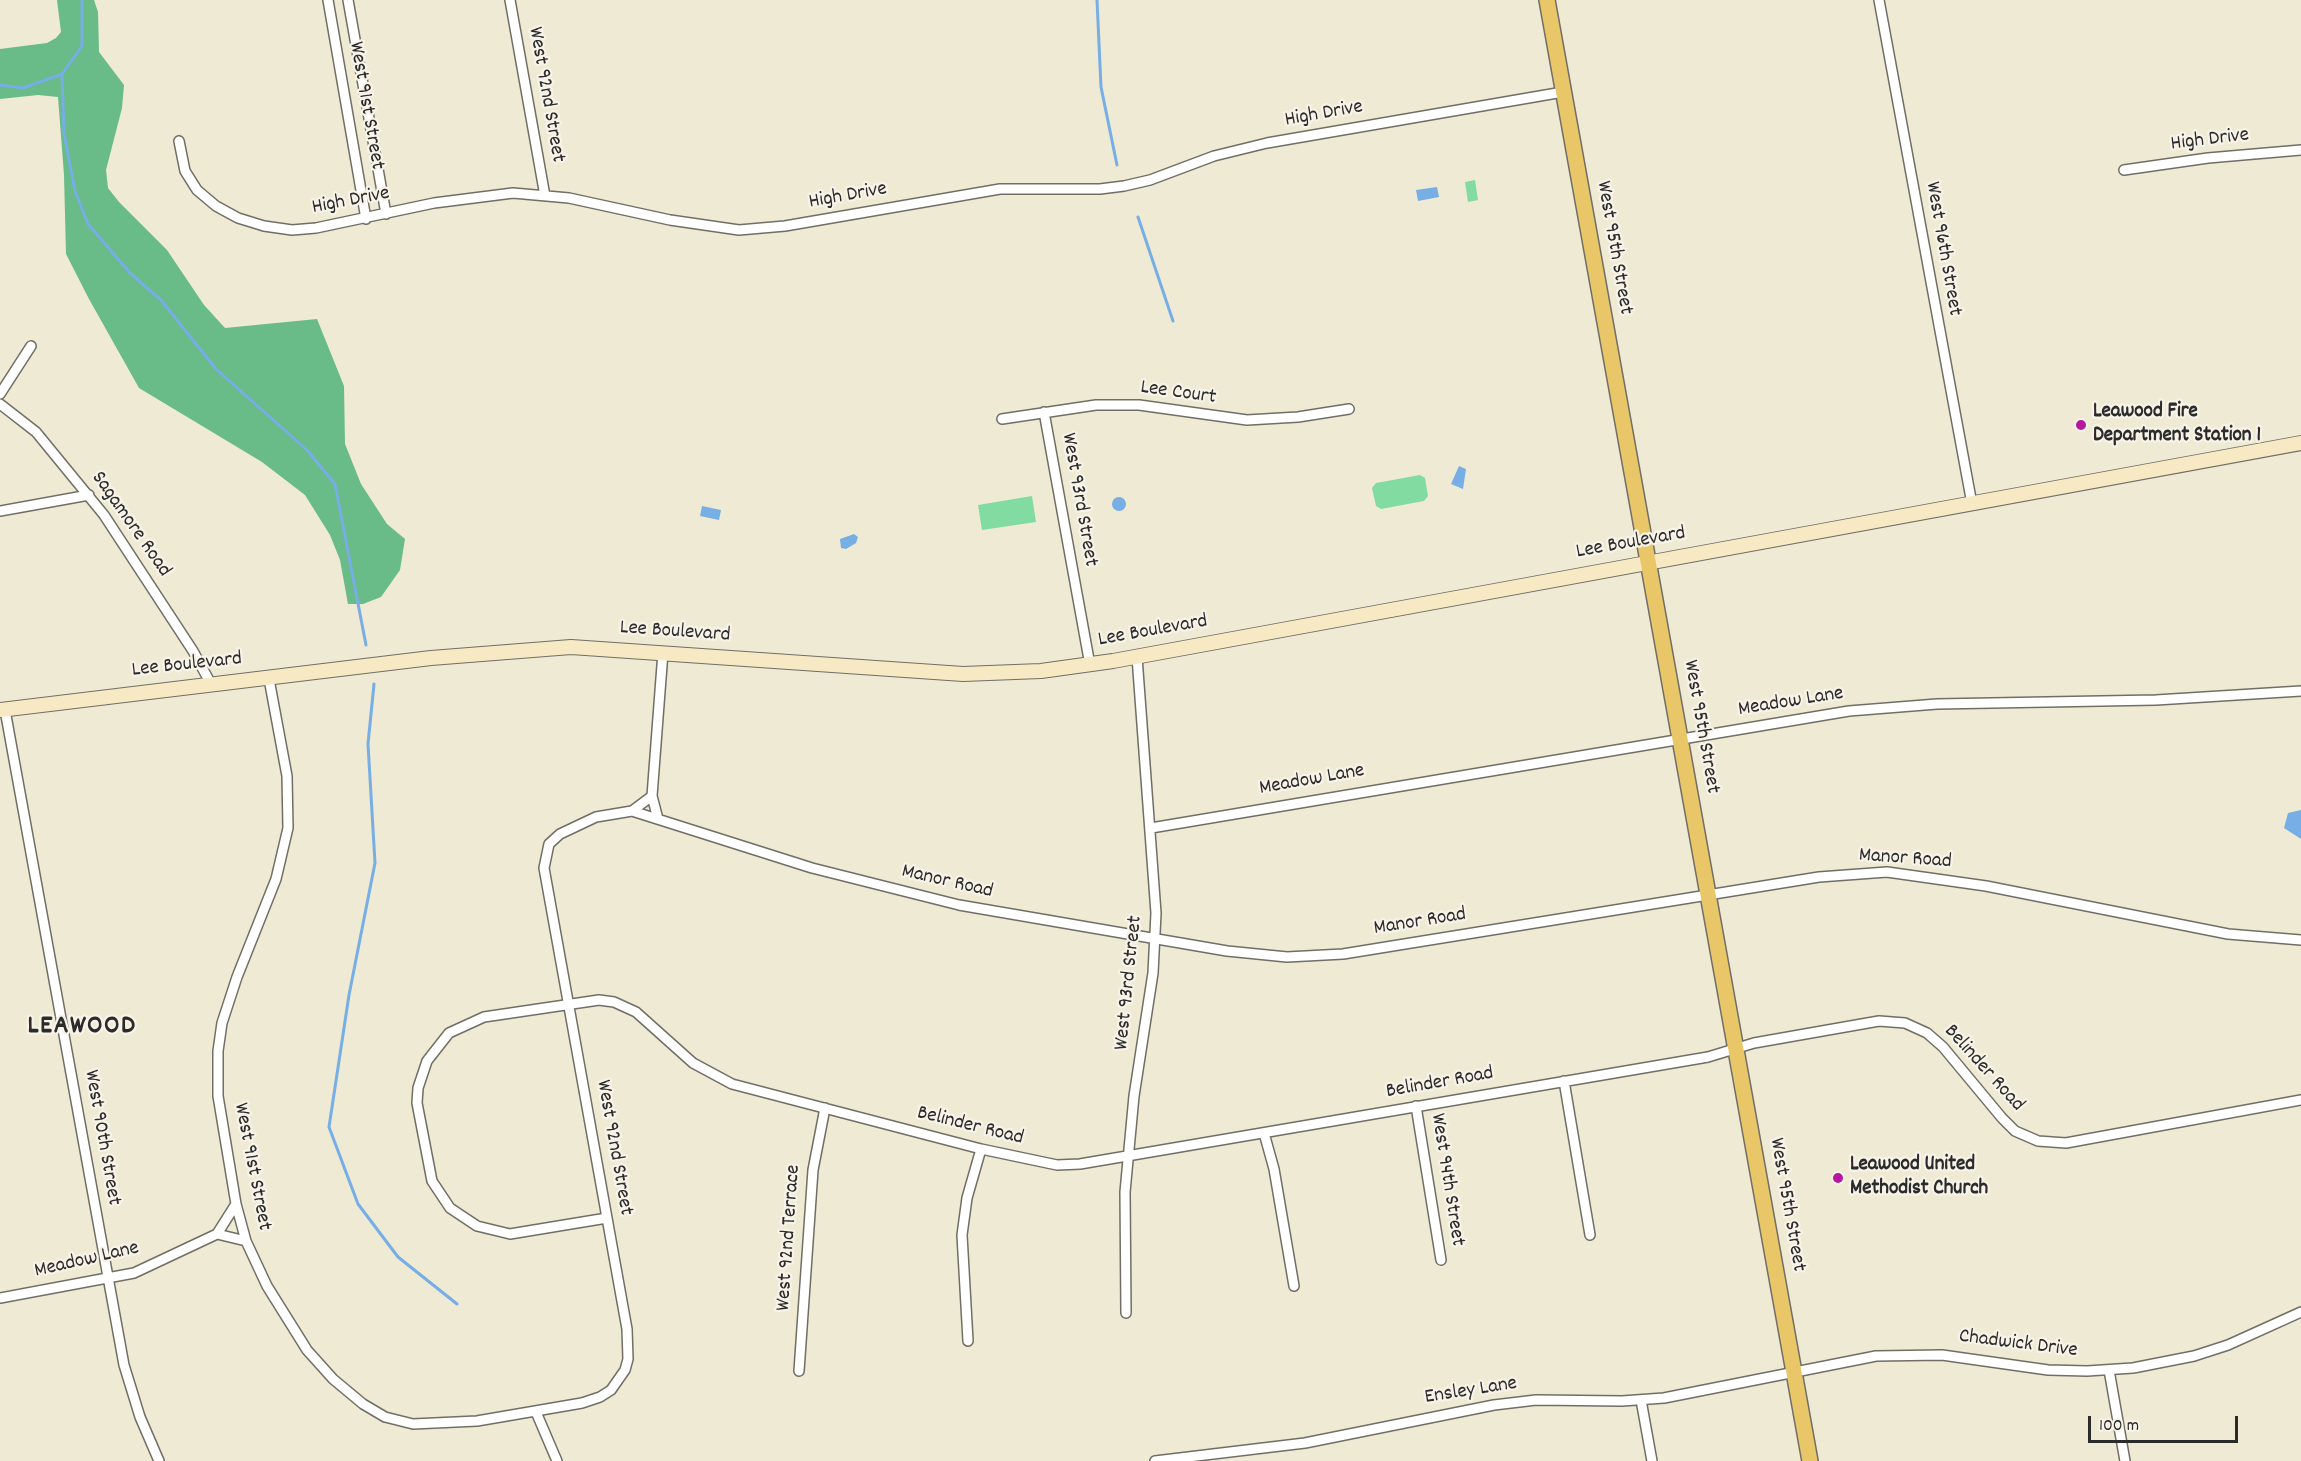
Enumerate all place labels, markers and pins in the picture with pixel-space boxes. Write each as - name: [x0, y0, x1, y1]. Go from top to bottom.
- place label: Leawood Fire Department Station 1: [2093, 400, 2261, 450]
- marker: Leawood Fire Department Station 1: [2074, 418, 2088, 432]
- place label: Leawood United Methodist Church: [1850, 1153, 1988, 1203]
- marker: Leawood United Methodist Church: [1831, 1171, 1845, 1185]

